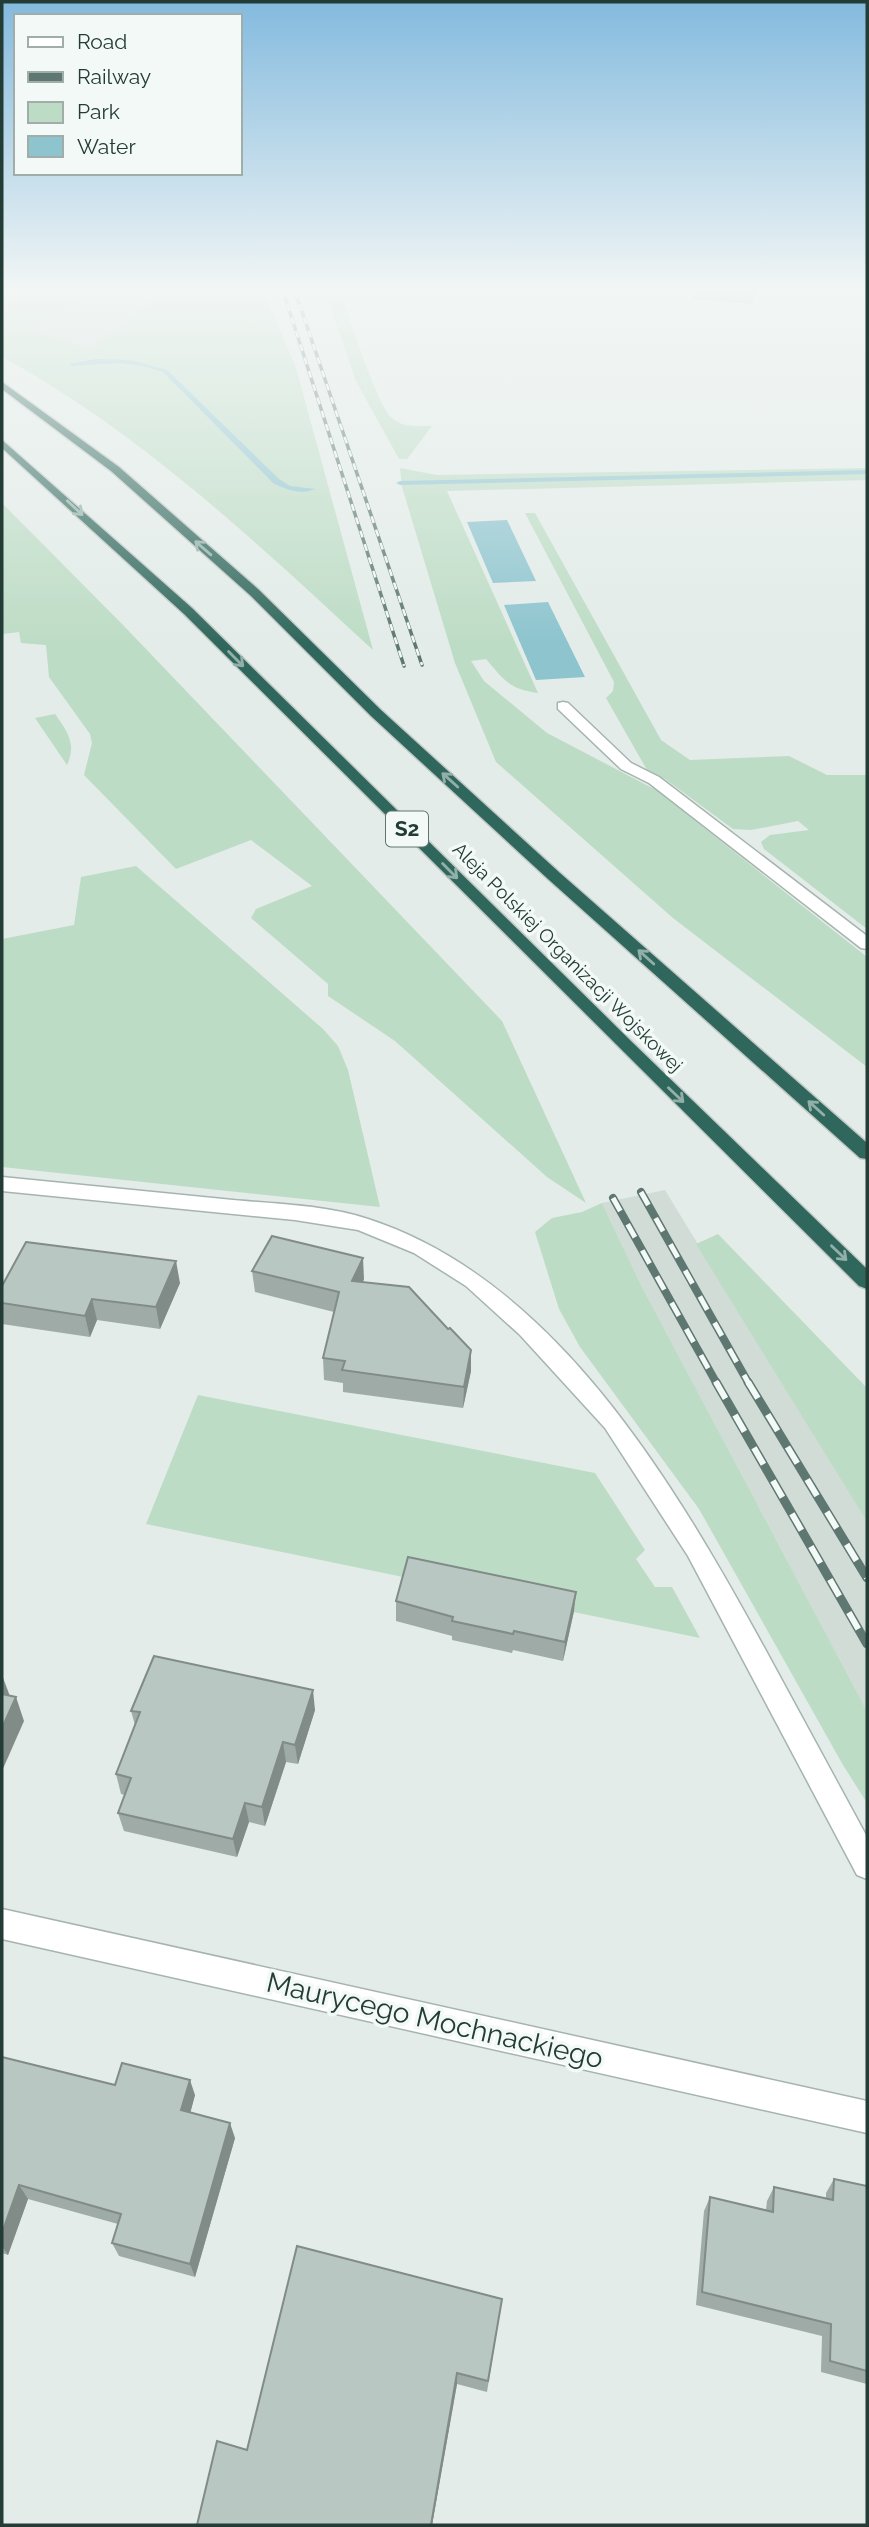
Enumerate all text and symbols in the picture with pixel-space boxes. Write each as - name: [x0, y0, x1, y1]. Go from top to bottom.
- legend: [14, 14, 242, 175]
- text: Road: [77, 29, 127, 54]
- text: Railway: [77, 64, 151, 89]
- text: Park: [77, 99, 120, 124]
- text: Water: [77, 134, 136, 159]
- one-way arrow: [66, 500, 84, 516]
- one-way arrow: [194, 540, 212, 556]
- one-way arrow: [228, 650, 245, 667]
- one-way arrow: [441, 772, 459, 788]
- road number: S2: [386, 812, 428, 846]
- street label: Aleja Polskiej Organizacji Wojskowej: [449, 838, 687, 1076]
- one-way arrow: [441, 863, 458, 880]
- one-way arrow: [637, 949, 655, 965]
- one-way arrow: [667, 1086, 684, 1103]
- one-way arrow: [807, 1100, 825, 1116]
- one-way arrow: [830, 1245, 847, 1262]
- street label: Maurycego Mochnackiego: [263, 1966, 606, 2075]

